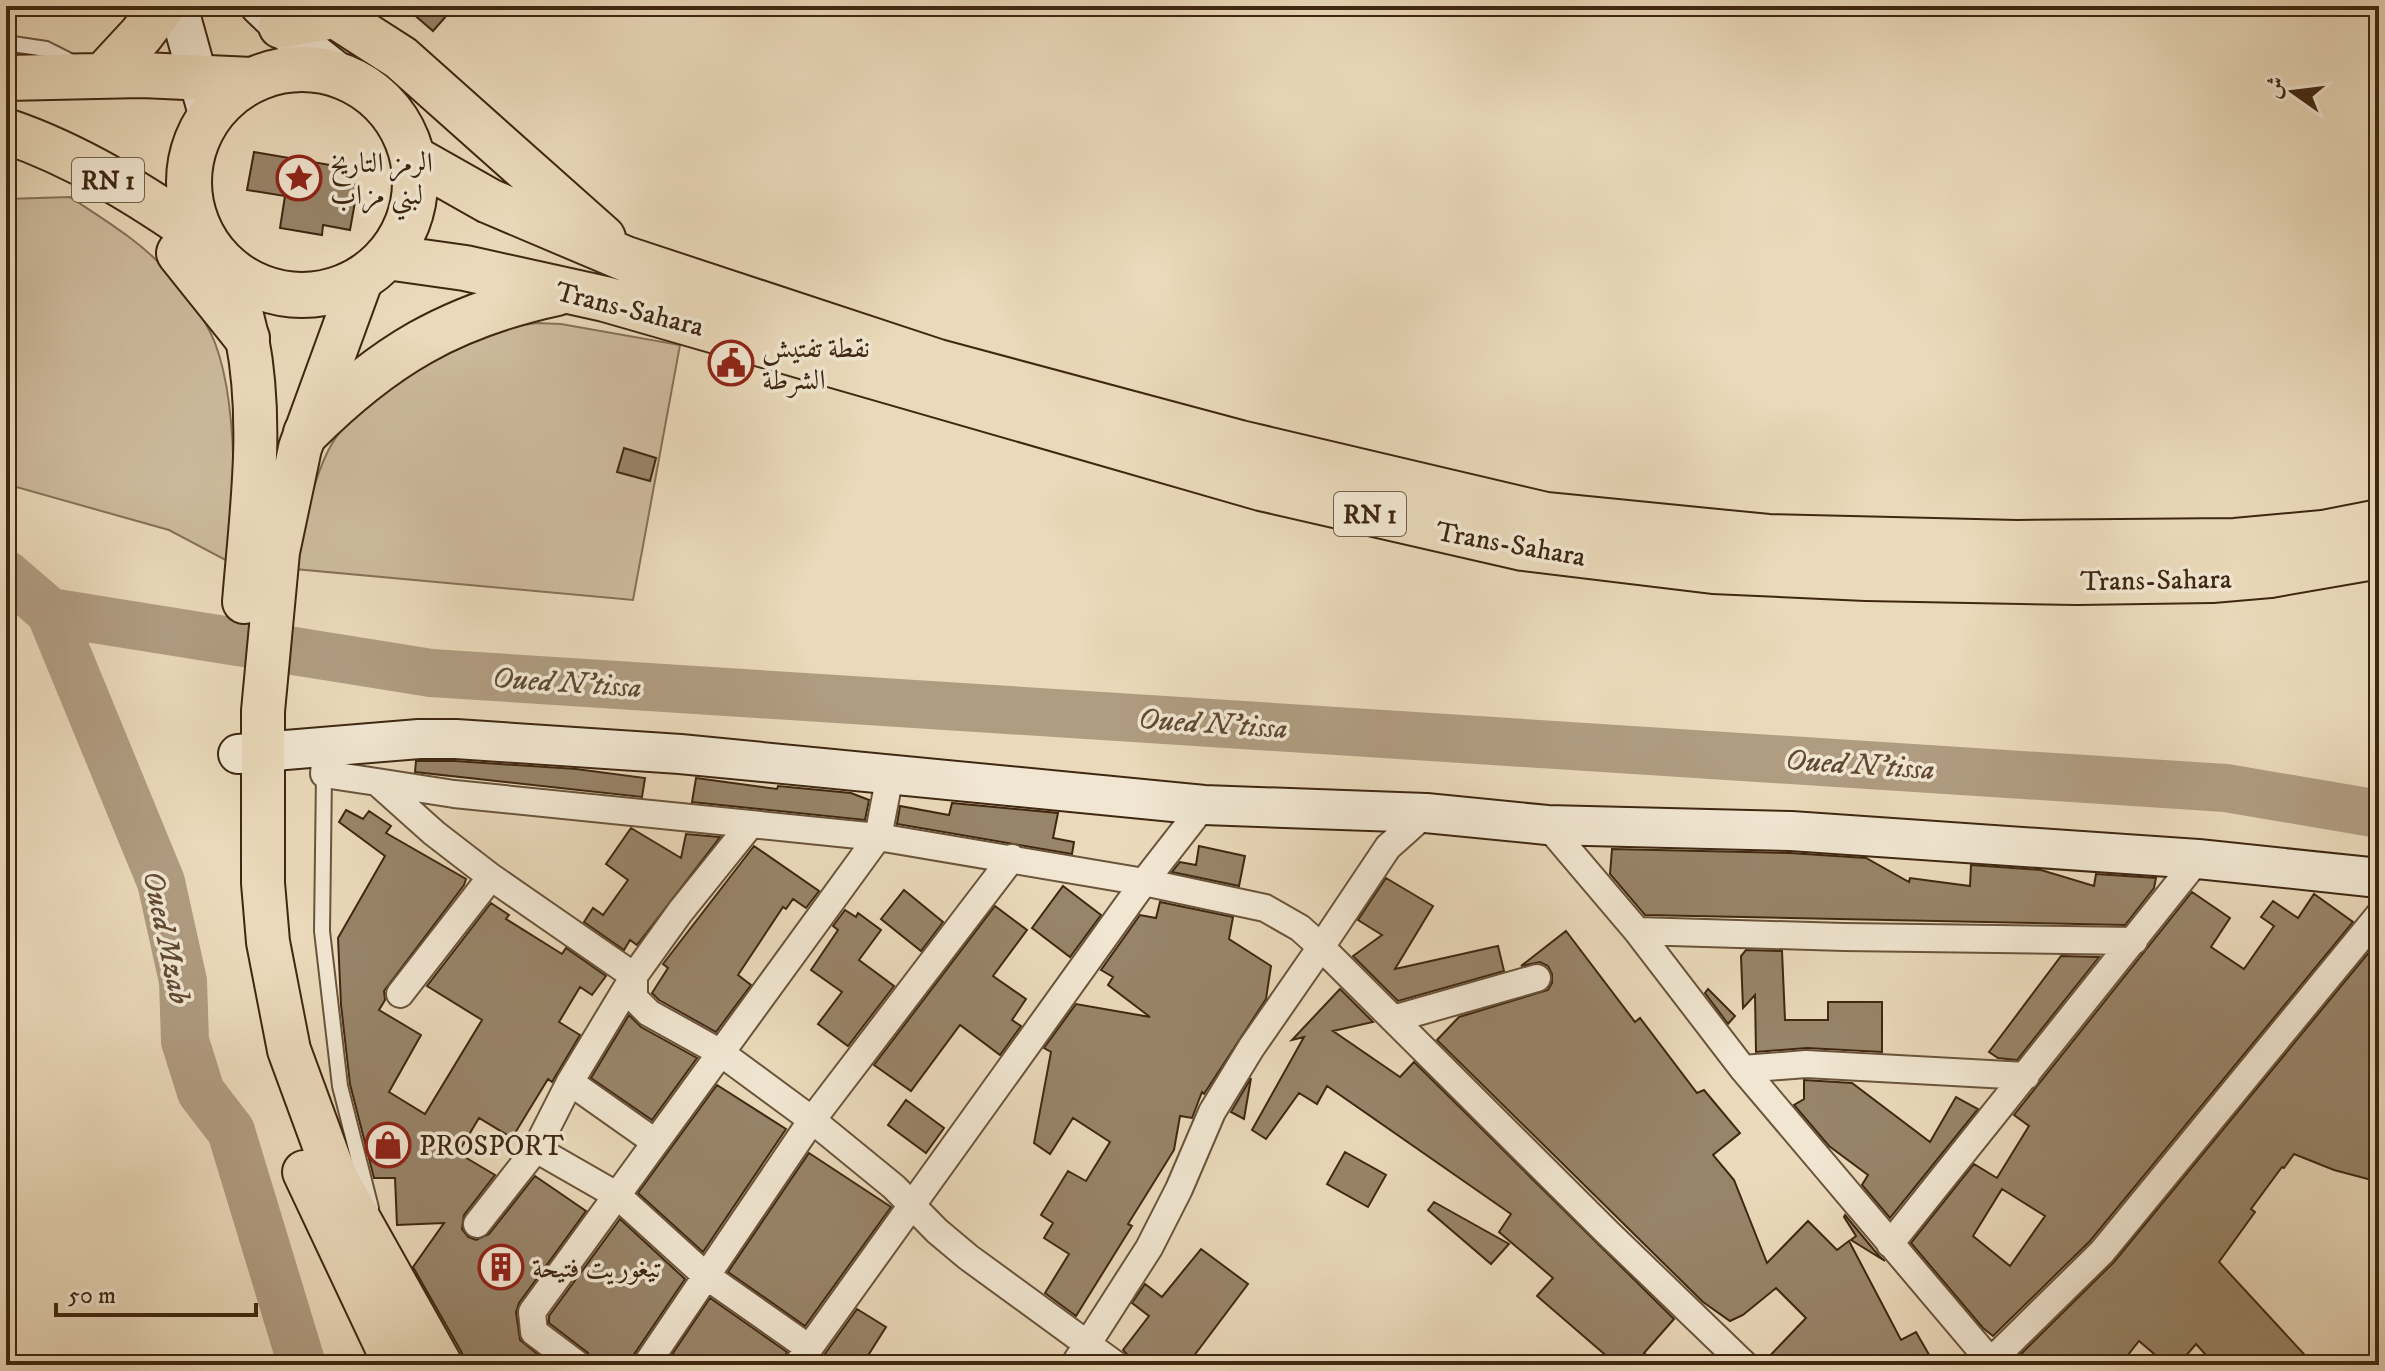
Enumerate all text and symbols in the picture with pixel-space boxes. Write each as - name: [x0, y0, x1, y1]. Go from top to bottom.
- north arrow: [2253, 52, 2333, 132]
- text: ش: [2259, 74, 2291, 101]
- place label: الرمز التاريخ لبني مزاب: [330, 146, 433, 221]
- place icon: الرمز التاريخ لبني مزاب: [275, 154, 323, 202]
- road number: RN 1: [72, 158, 144, 202]
- street label: Trans-Sahara: [552, 274, 707, 345]
- place label: نقطة تفتيش الشرطة: [762, 331, 870, 398]
- public building icon: نقطة تفتيش الشرطة: [707, 339, 755, 387]
- road number: RN 1: [1334, 492, 1406, 536]
- street label: Trans-Sahara: [1433, 514, 1588, 575]
- street label: Trans-Sahara: [2080, 562, 2232, 599]
- water label: Oued N'tissa: [491, 660, 643, 707]
- water label: Oued N'tissa: [1137, 701, 1289, 748]
- water label: Oued N'tissa: [1784, 742, 1936, 789]
- water label: Oued Mzab: [133, 867, 198, 1008]
- shop icon: PROSPORT: [364, 1121, 412, 1169]
- place label: PROSPORT: [419, 1129, 564, 1164]
- building icon: تيغوريت فتيحة: [477, 1243, 525, 1291]
- place label: تيغوريت فتيحة: [532, 1251, 662, 1286]
- scale bar: [56, 1267, 256, 1317]
- text: 50 m: [68, 1281, 116, 1311]

